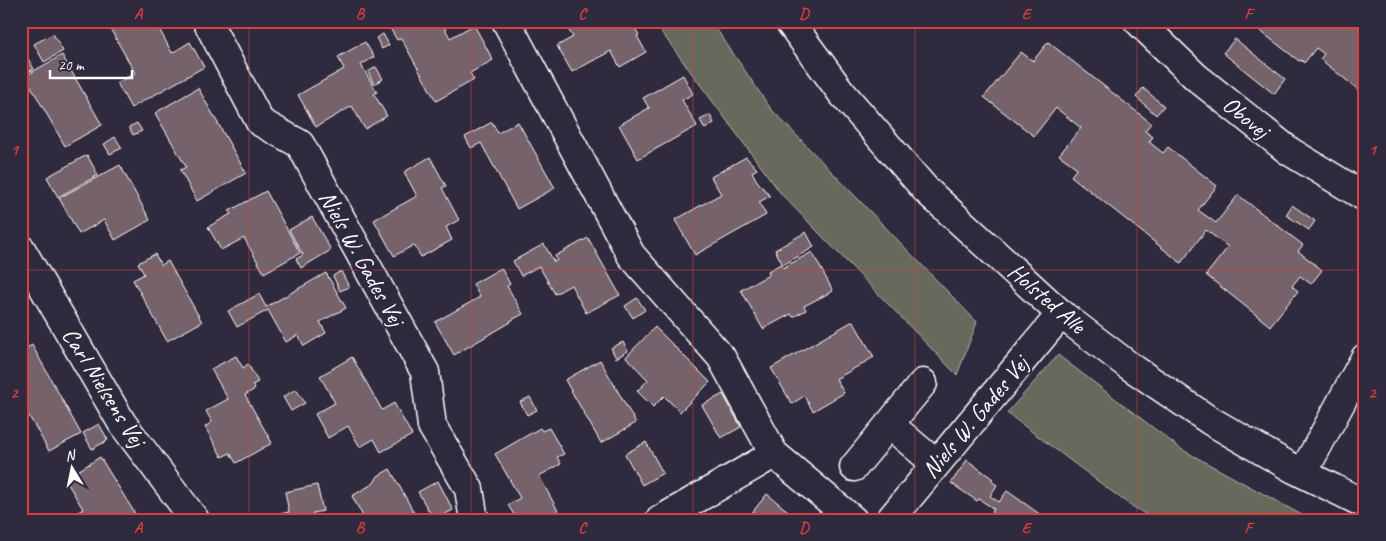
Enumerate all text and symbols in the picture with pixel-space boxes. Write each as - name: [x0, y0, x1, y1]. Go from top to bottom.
- text: A: [134, 4, 144, 24]
- text: B: [356, 4, 366, 24]
- text: C: [578, 4, 588, 24]
- text: D: [799, 4, 810, 24]
- text: E: [1022, 4, 1033, 24]
- text: F: [1244, 4, 1255, 24]
- scale bar: [50, 48, 132, 80]
- text: 20 m: [58, 56, 85, 75]
- street label: Obovej: [1217, 89, 1278, 147]
- text: 1: [10, 140, 19, 160]
- text: 1: [1368, 140, 1377, 160]
- street label: Niels W. Gades Vej: [312, 185, 413, 334]
- street label: Holsted Alle: [1002, 256, 1094, 341]
- street label: Carl Nielsens Vej: [56, 322, 154, 455]
- street label: Niels W. Gades Vej: [915, 347, 1037, 484]
- text: 2: [10, 383, 19, 403]
- text: 2: [1368, 383, 1377, 403]
- north arrow: [48, 444, 98, 494]
- text: N: [64, 446, 78, 465]
- text: A: [134, 518, 144, 538]
- text: B: [356, 518, 366, 538]
- text: C: [578, 518, 588, 538]
- text: D: [799, 518, 810, 538]
- text: E: [1022, 518, 1033, 538]
- text: F: [1244, 518, 1255, 538]

